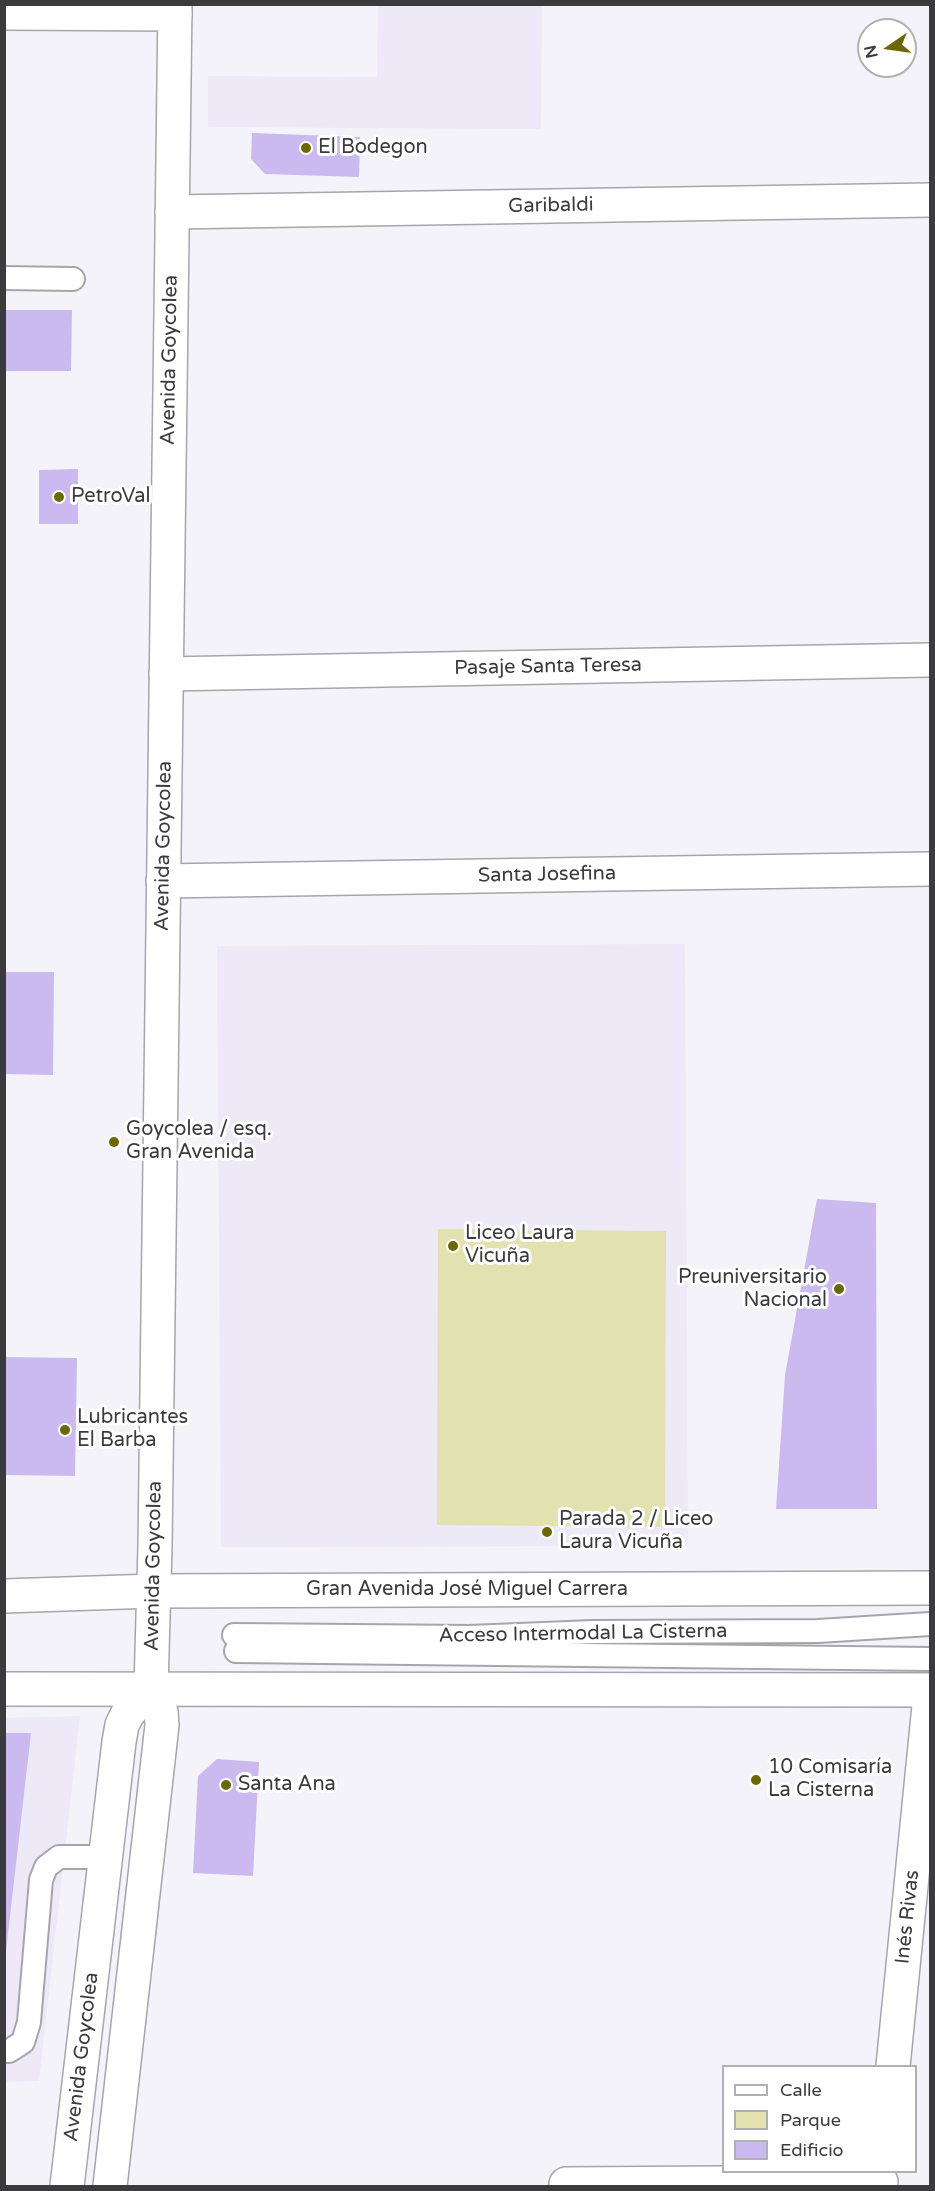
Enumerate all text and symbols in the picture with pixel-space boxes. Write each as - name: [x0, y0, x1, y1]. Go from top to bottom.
- north arrow: [857, 18, 917, 78]
- text: N: [860, 43, 883, 60]
- place label: El Bodegon: [318, 136, 428, 160]
- marker: El Bodegon: [299, 141, 313, 155]
- street label: Garibaldi: [508, 193, 594, 219]
- street label: Avenida Goycolea: [157, 275, 183, 445]
- place label: PetroVal: [71, 485, 151, 509]
- marker: PetroVal: [52, 490, 66, 504]
- street label: Pasaje Santa Teresa: [454, 653, 642, 681]
- street label: Avenida Goycolea: [151, 761, 177, 931]
- street label: Santa Josefina: [478, 862, 616, 888]
- place label: Goycolea / esq. Gran Avenida: [126, 1118, 272, 1165]
- marker: Goycolea / esq. Gran Avenida: [107, 1135, 121, 1149]
- place label: Liceo Laura Vicuña: [465, 1222, 575, 1269]
- marker: Liceo Laura Vicuña: [446, 1239, 460, 1253]
- place label: Preuniversitario Nacional: [678, 1266, 827, 1313]
- marker: Preuniversitario Nacional: [832, 1282, 846, 1296]
- place label: Lubricantes El Barba: [77, 1406, 188, 1453]
- marker: Lubricantes El Barba: [58, 1423, 72, 1437]
- street label: Avenida Goycolea: [141, 1481, 167, 1651]
- place label: Parada 2 / Liceo Laura Vicuña: [559, 1508, 713, 1555]
- marker: Parada 2 / Liceo Laura Vicuña: [540, 1525, 554, 1539]
- street label: Gran Avenida José Miguel Carrera: [306, 1578, 628, 1602]
- street label: Acceso Intermodal La Cisterna: [438, 1619, 728, 1649]
- place label: 10 Comisaría La Cisterna: [768, 1756, 892, 1803]
- place label: Santa Ana: [238, 1773, 336, 1797]
- marker: 10 Comisaría La Cisterna: [749, 1773, 763, 1787]
- marker: Santa Ana: [219, 1778, 233, 1792]
- street label: Inés Rivas: [891, 1869, 925, 1965]
- street label: Avenida Goycolea: [60, 1971, 104, 2143]
- legend: [722, 2065, 917, 2173]
- text: Calle: [780, 2079, 822, 2101]
- text: Parque: [780, 2109, 841, 2131]
- text: Edificio: [780, 2139, 844, 2161]

